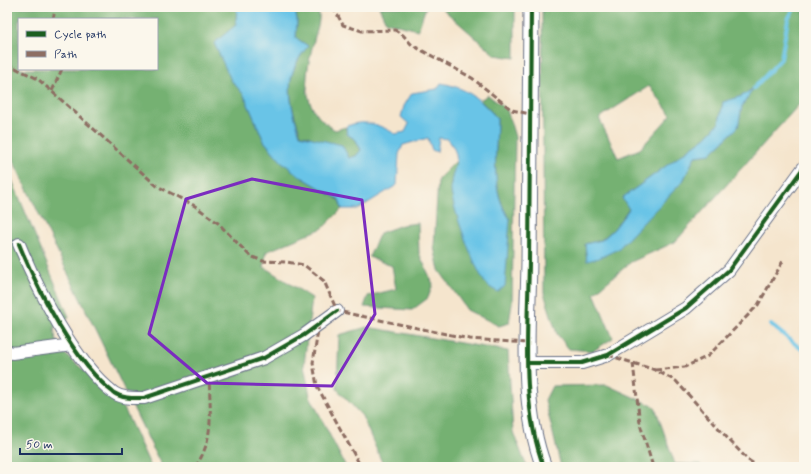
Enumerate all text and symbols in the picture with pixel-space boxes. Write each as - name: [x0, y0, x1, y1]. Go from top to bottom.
- legend: [18, 18, 158, 70]
- text: Cycle path: [54, 27, 106, 43]
- text: Path: [54, 47, 77, 63]
- scale bar: [20, 430, 122, 456]
- text: 50 m: [26, 437, 53, 453]

